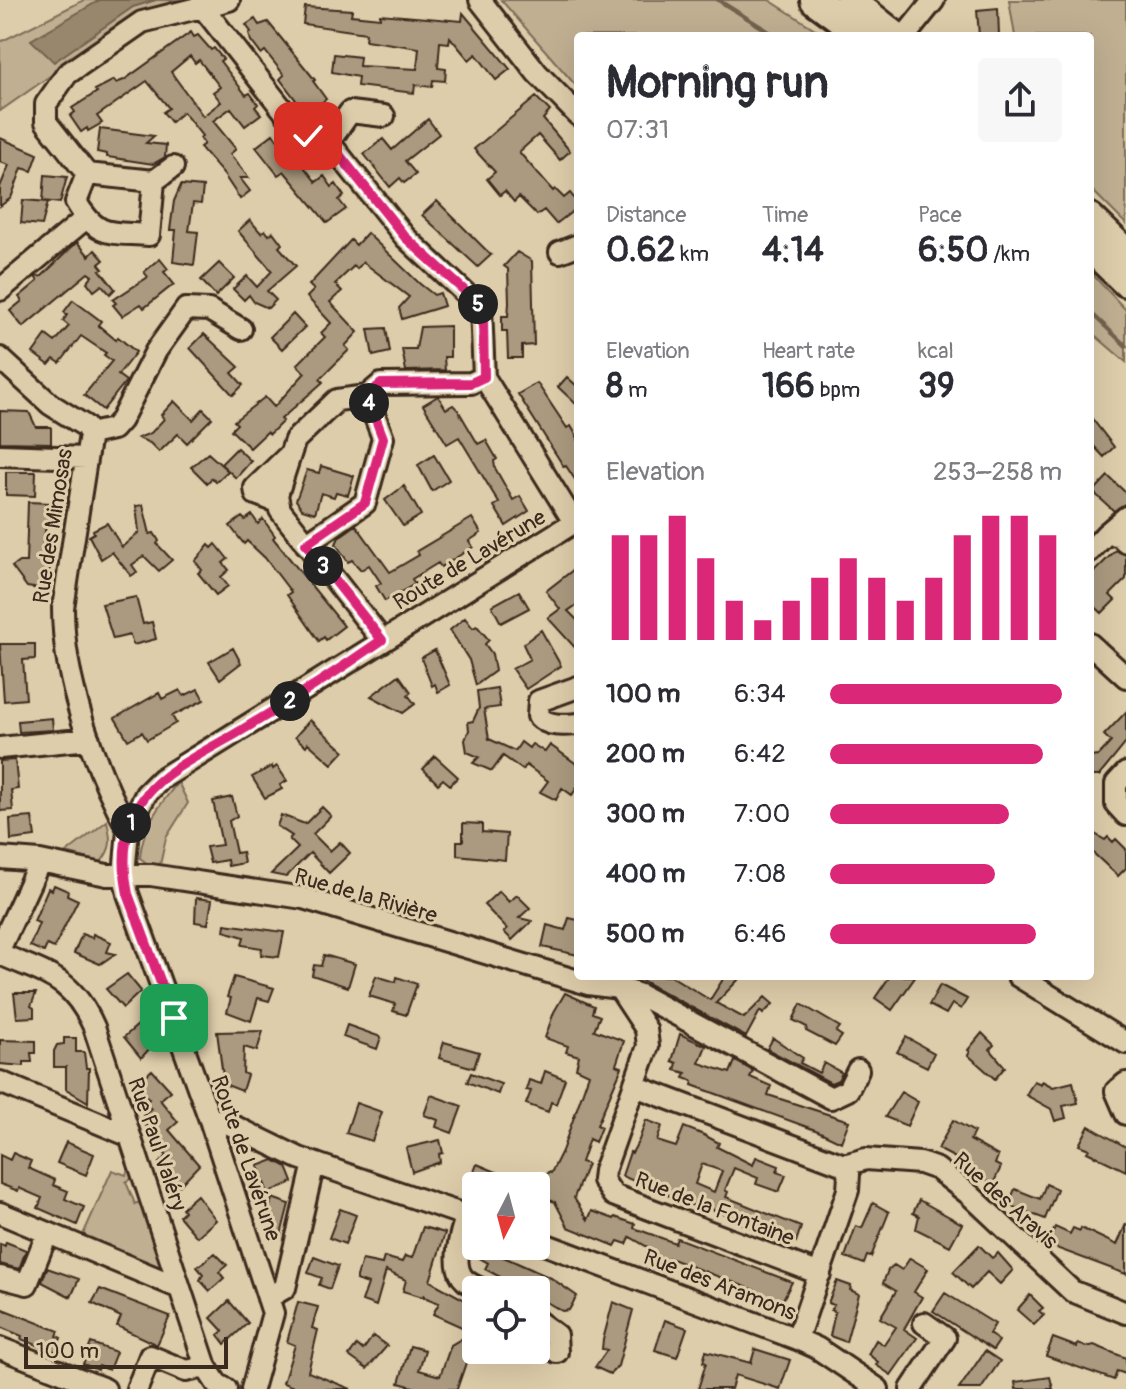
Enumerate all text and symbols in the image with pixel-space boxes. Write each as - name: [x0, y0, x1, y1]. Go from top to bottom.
- text: Morning run: [606, 56, 829, 111]
- button: share: [978, 58, 1062, 142]
- pin: [274, 102, 342, 170]
- icon: check: [286, 114, 330, 158]
- text: 07:31: [606, 114, 669, 146]
- text: Distance: [606, 201, 686, 229]
- text: Time: [762, 201, 808, 229]
- text: Pace: [918, 201, 962, 229]
- text: 0.62: [606, 229, 675, 272]
- text: 4:14: [762, 229, 824, 272]
- text: 6:50: [918, 229, 989, 272]
- text: km: [675, 240, 709, 268]
- text: /km: [989, 240, 1030, 268]
- pin: 5: [458, 284, 498, 324]
- text: 5: [472, 290, 484, 318]
- text: Elevation: [606, 337, 690, 365]
- text: Heart rate: [762, 337, 855, 365]
- text: kcal: [918, 337, 954, 365]
- text: 8: [606, 365, 623, 408]
- text: 166: [762, 365, 815, 408]
- text: 39: [918, 365, 954, 408]
- text: m: [623, 376, 647, 404]
- text: bpm: [815, 376, 860, 404]
- pin: 4: [349, 383, 389, 423]
- text: 4: [363, 389, 375, 417]
- street label: Rue des Mimosas: [27, 447, 79, 606]
- text: Elevation: [606, 456, 705, 488]
- text: 253–258 m: [933, 456, 1062, 488]
- street label: Route de Lavérune: [388, 503, 551, 616]
- pin: 3: [303, 546, 343, 586]
- text: 3: [317, 552, 329, 580]
- text: 100 m: [606, 678, 680, 710]
- text: 6:34: [734, 678, 786, 710]
- pin: 2: [270, 681, 310, 721]
- text: 2: [284, 687, 296, 715]
- text: 200 m: [606, 738, 685, 770]
- text: 6:42: [734, 738, 786, 770]
- text: 300 m: [606, 798, 685, 830]
- text: 7:00: [734, 798, 790, 830]
- pin: 1: [111, 803, 151, 843]
- text: 1: [127, 809, 135, 837]
- text: 400 m: [606, 858, 685, 890]
- text: 7:08: [734, 858, 786, 890]
- street label: Rue de la Rivière: [291, 862, 441, 930]
- text: 500 m: [606, 918, 684, 950]
- text: 6:46: [734, 918, 786, 950]
- pin: [140, 984, 208, 1052]
- icon: arrive: [152, 996, 196, 1040]
- street label: Route de Lavérune: [205, 1072, 288, 1245]
- street label: Rue Paul Valéry: [121, 1074, 193, 1215]
- street label: Rue des Aravis: [947, 1146, 1064, 1255]
- street label: Rue de la Fontaine: [631, 1166, 798, 1252]
- north arrow: [462, 1172, 550, 1260]
- map controls: [462, 1172, 550, 1364]
- street label: Rue des Aramons: [639, 1243, 800, 1327]
- button: locate: [462, 1276, 550, 1364]
- scale bar: [24, 1333, 228, 1369]
- text: 100 m: [36, 1337, 99, 1365]

